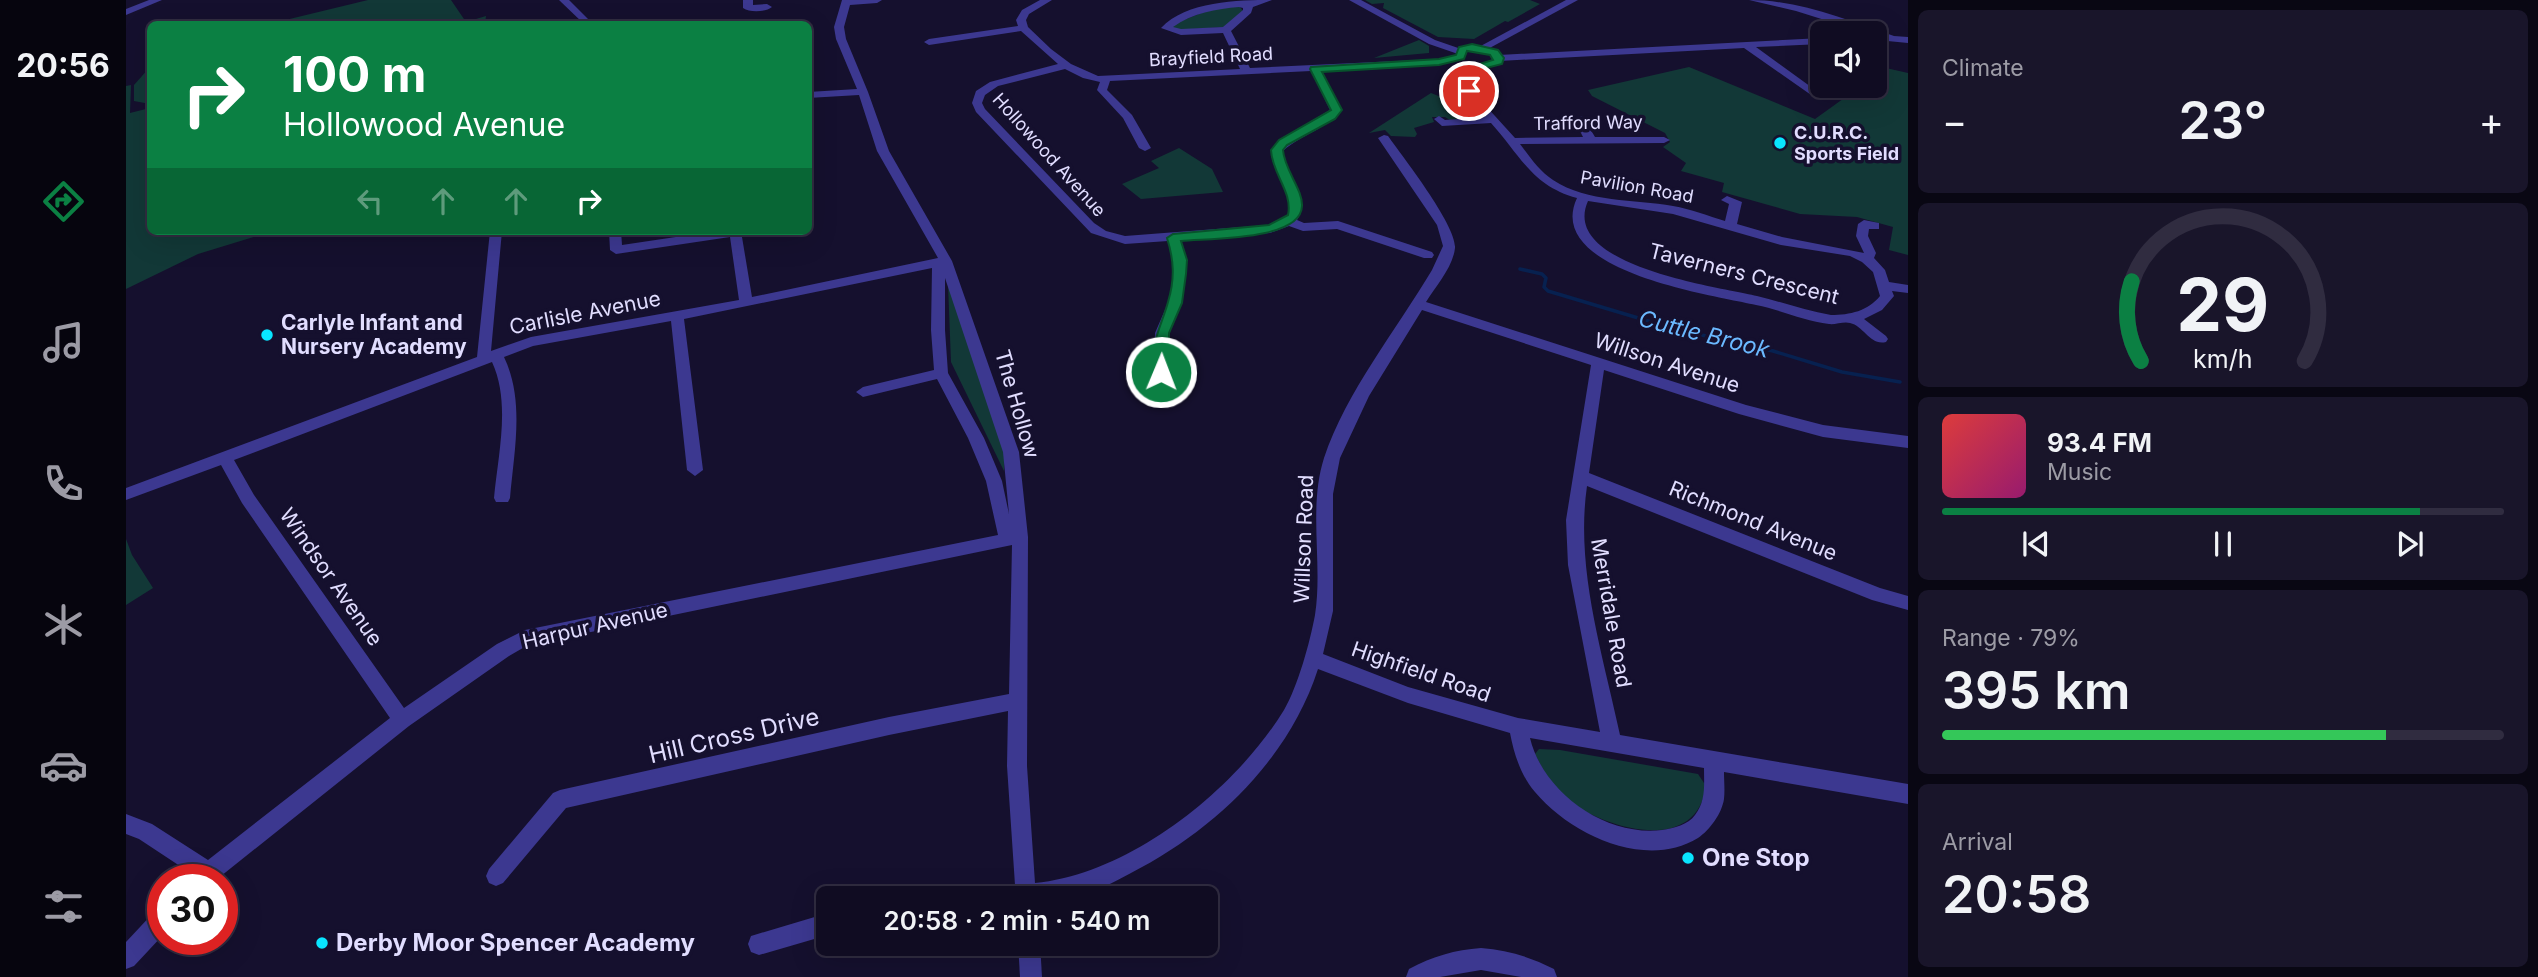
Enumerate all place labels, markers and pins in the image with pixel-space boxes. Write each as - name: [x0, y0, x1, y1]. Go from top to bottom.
- pin: [1439, 61, 1499, 121]
- place label: C.U.R.C. Sports Field: [1794, 122, 1899, 164]
- marker: C.U.R.C. Sports Field: [1772, 135, 1788, 151]
- place label: Carlyle Infant and Nursery Academy: [281, 310, 467, 359]
- marker: Carlyle Infant and Nursery Academy: [259, 327, 275, 343]
- place label: One Stop: [1702, 843, 1810, 872]
- marker: One Stop: [1680, 850, 1696, 866]
- place label: Derby Moor Spencer Academy: [336, 928, 695, 957]
- marker: Derby Moor Spencer Academy: [314, 935, 330, 951]

